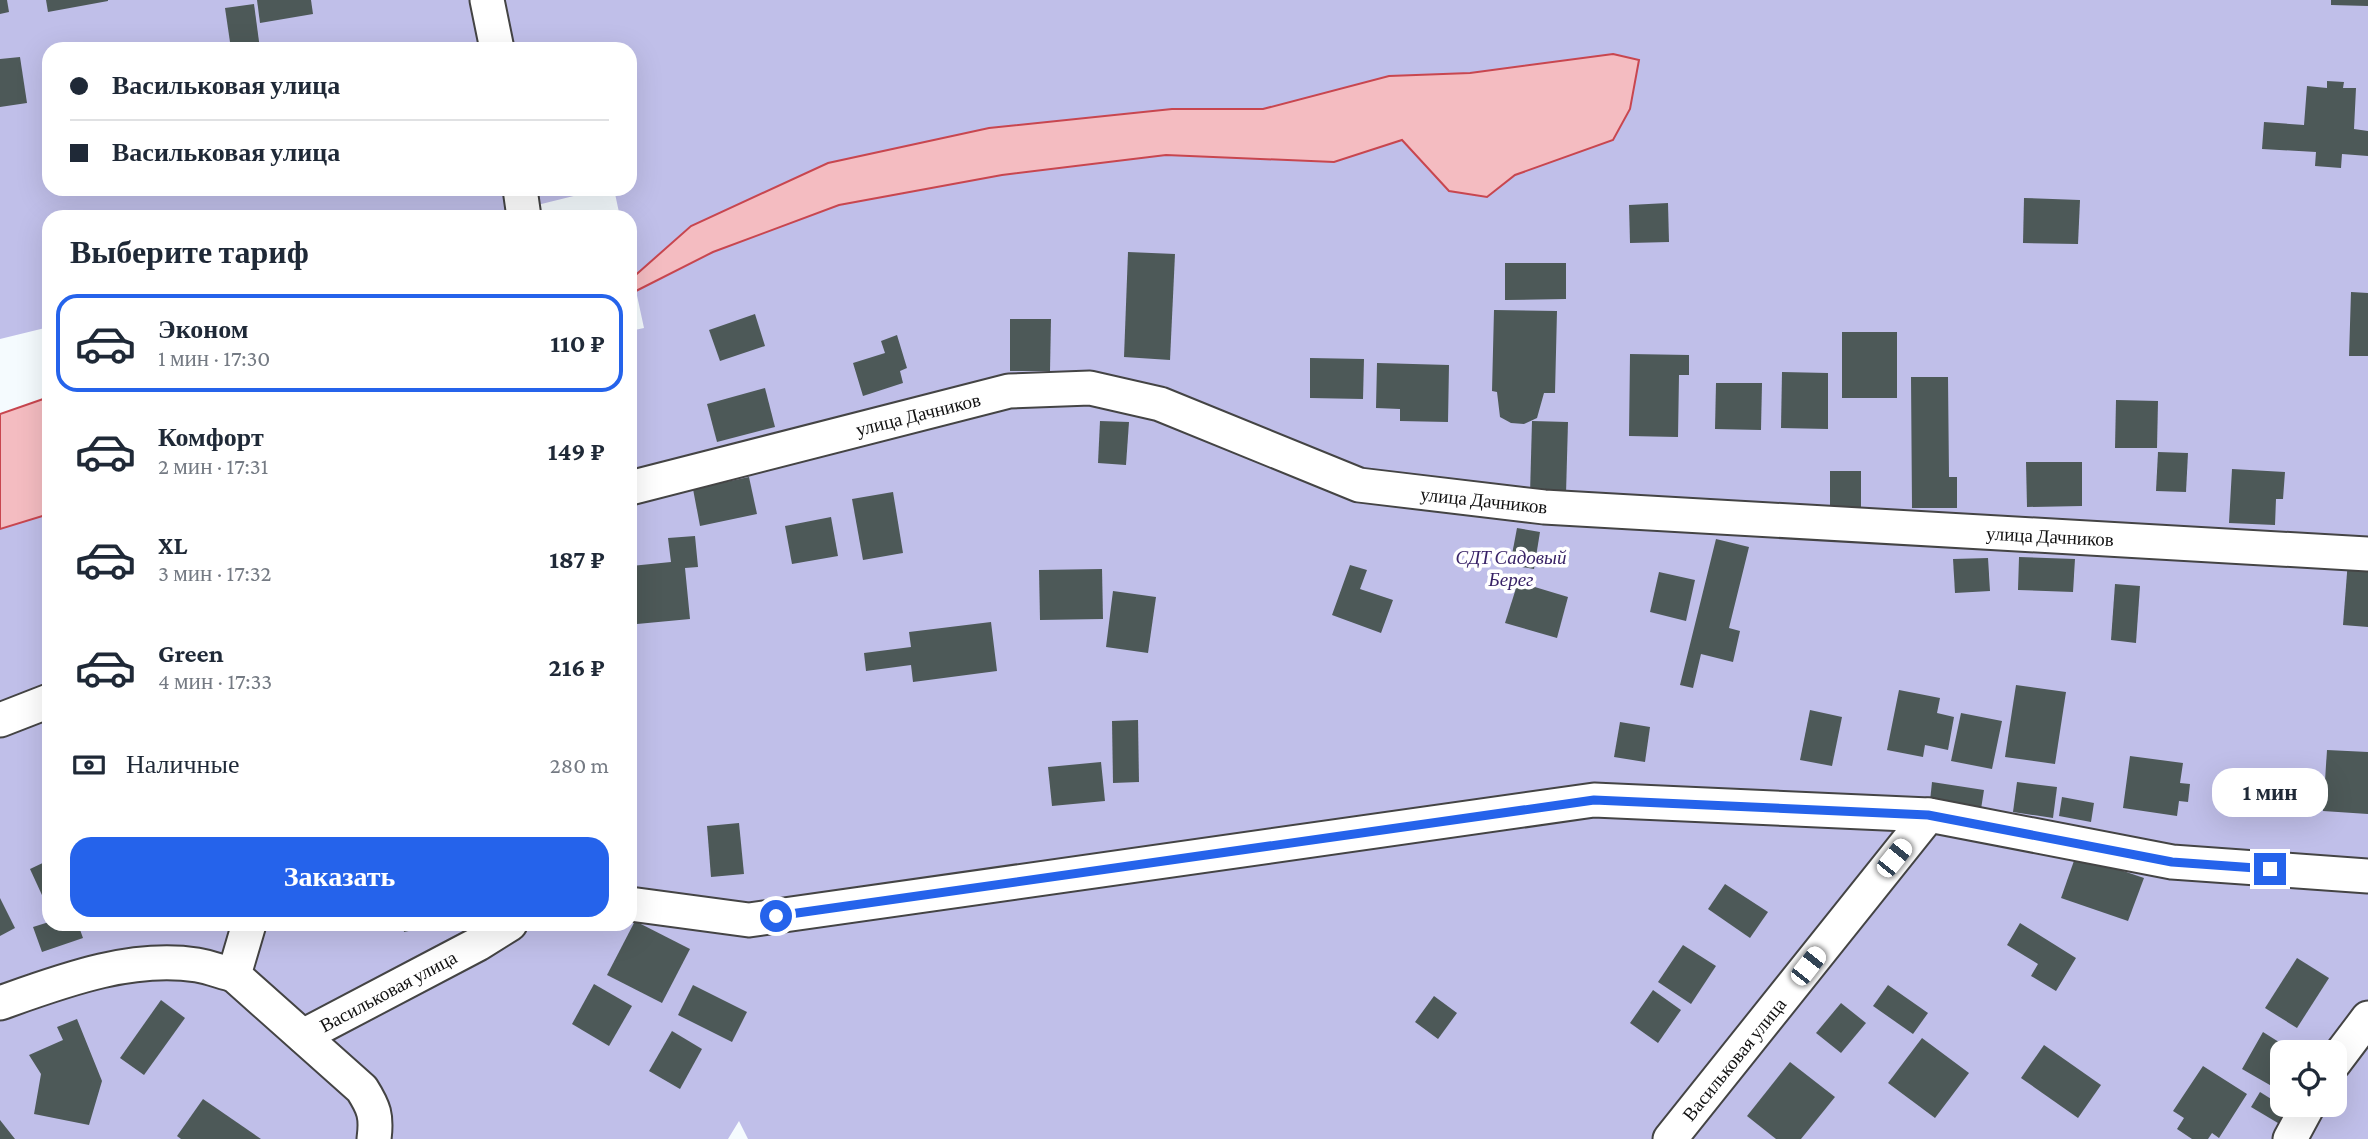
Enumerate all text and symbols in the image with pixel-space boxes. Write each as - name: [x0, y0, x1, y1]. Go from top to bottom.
- text: Васильковая улица: [112, 71, 340, 100]
- text: Васильковая улица: [112, 138, 340, 167]
- text: Выберите тариф: [70, 234, 309, 270]
- icon: car: [74, 312, 137, 375]
- text: Эконом: [158, 315, 248, 344]
- text: 110 ₽: [550, 329, 605, 358]
- text: 1 мин · 17:30: [158, 345, 270, 371]
- street label: улица Дачников: [854, 389, 983, 440]
- icon: car: [74, 420, 137, 483]
- text: Комфорт: [158, 423, 264, 452]
- text: 149 ₽: [548, 437, 605, 466]
- text: 2 мин · 17:31: [158, 453, 268, 479]
- street label: улица Дачников: [1419, 483, 1549, 518]
- street label: улица Дачников: [1986, 523, 2114, 550]
- icon: car: [74, 528, 137, 591]
- text: XL: [158, 531, 187, 560]
- text: 187 ₽: [549, 545, 605, 574]
- park label: СДТ Садовый Берег: [1456, 547, 1567, 590]
- text: 3 мин · 17:32: [158, 560, 271, 586]
- icon: car: [74, 636, 137, 699]
- text: Green: [158, 639, 224, 668]
- text: 216 ₽: [548, 653, 605, 682]
- text: 4 мин · 17:33: [158, 668, 272, 694]
- icon: cash: [70, 746, 108, 784]
- text: Наличные: [126, 750, 239, 779]
- text: 280 m: [550, 752, 609, 778]
- callout: 1 мин: [2212, 768, 2328, 816]
- text: 1 мин: [2242, 779, 2298, 805]
- car: [1873, 835, 1916, 881]
- button: Заказать: [70, 837, 609, 917]
- route end: [2254, 853, 2286, 885]
- route start: [760, 900, 792, 932]
- car: [1787, 943, 1830, 989]
- street label: Васильковая улица: [316, 946, 461, 1036]
- street label: Васильковая улица: [1678, 993, 1791, 1125]
- map controls: [2270, 1040, 2347, 1117]
- button: locate: [2270, 1040, 2347, 1117]

